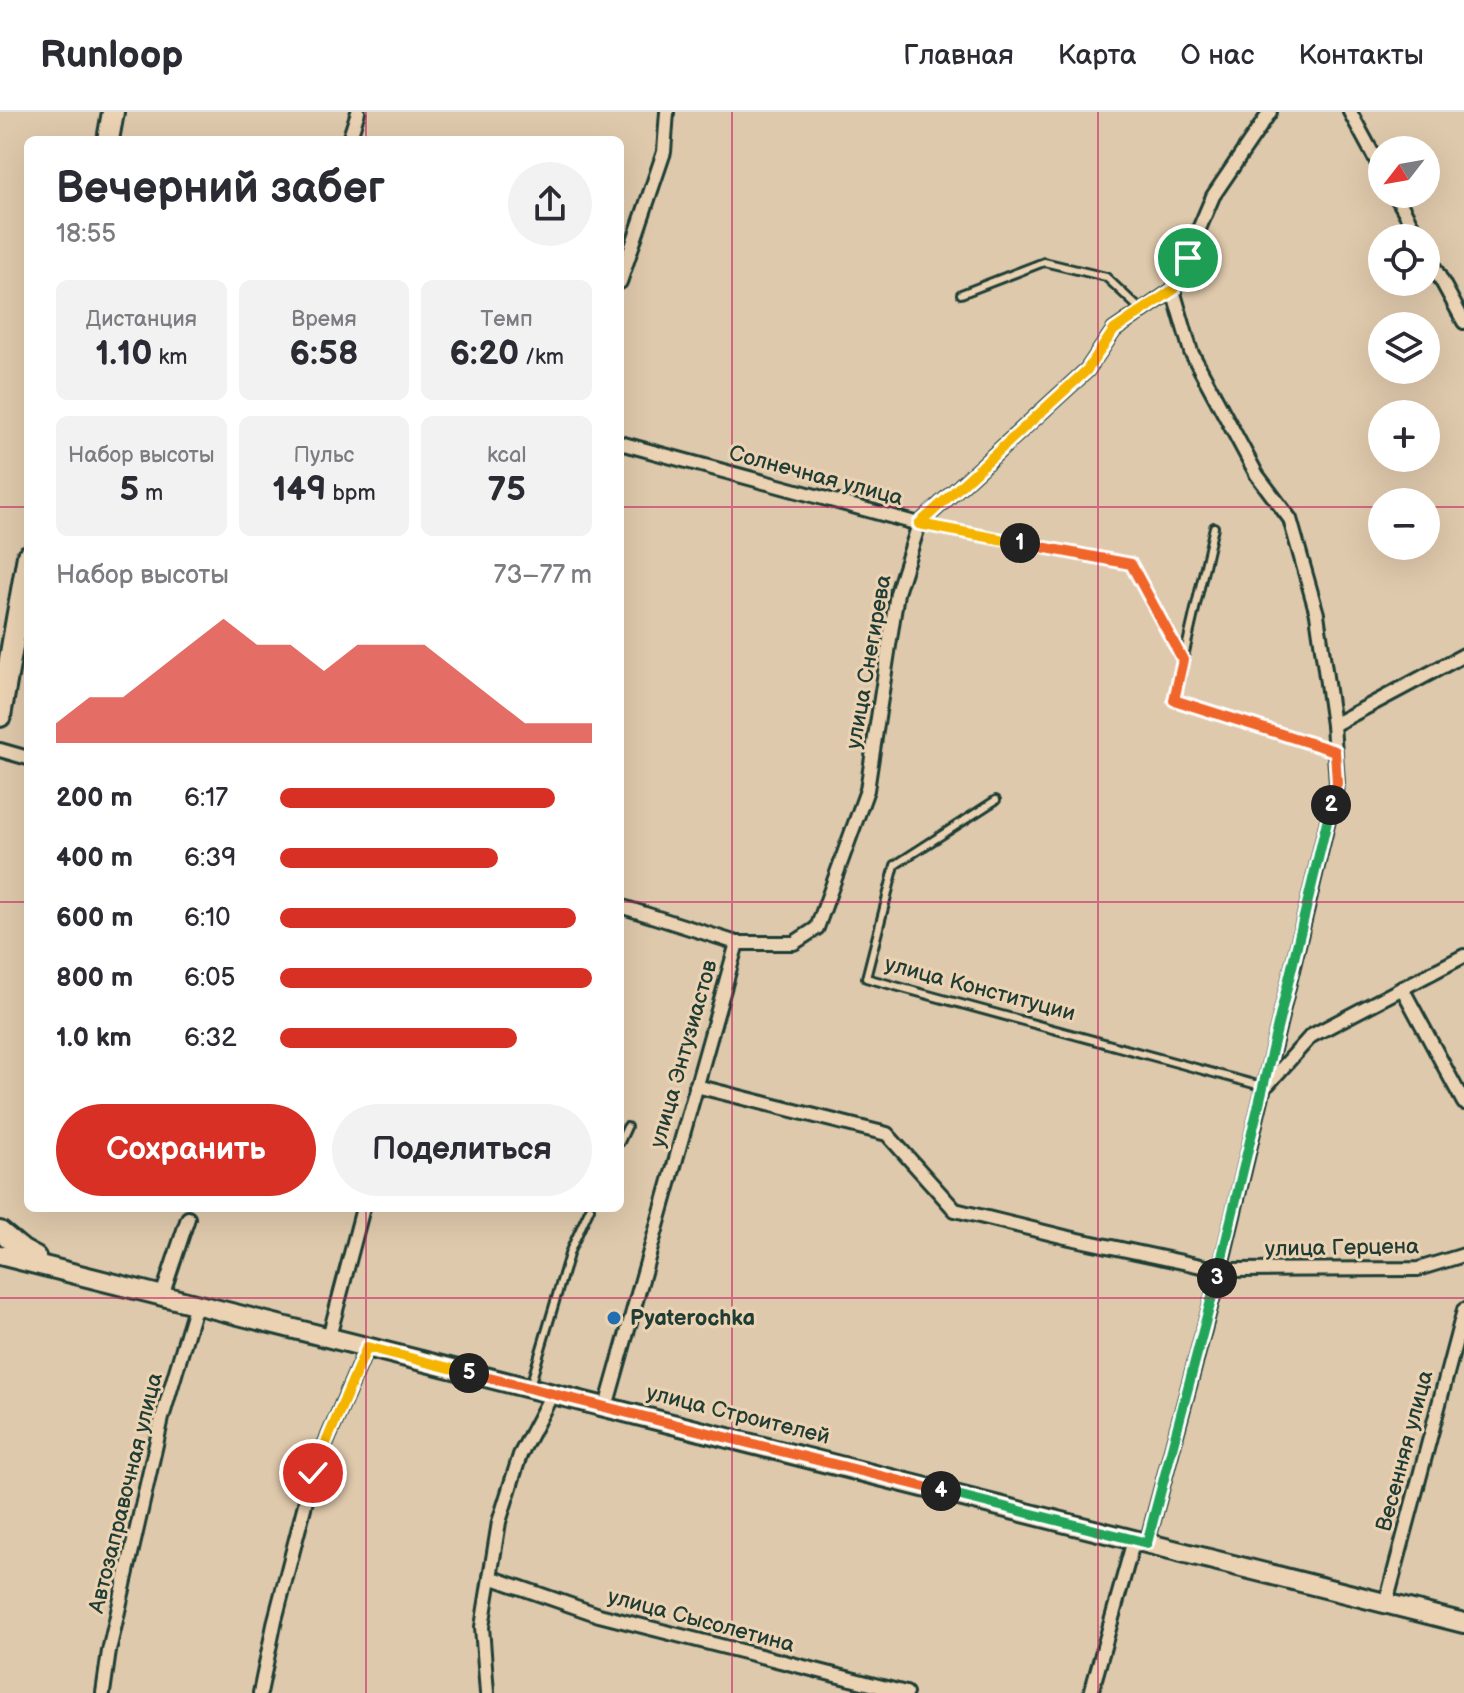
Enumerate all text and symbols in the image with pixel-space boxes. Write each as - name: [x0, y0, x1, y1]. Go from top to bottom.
- text: Runloop: [40, 33, 183, 78]
- text: Главная: [903, 39, 1014, 72]
- text: Карта: [1058, 39, 1137, 72]
- text: О нас: [1181, 39, 1254, 72]
- text: Контакты: [1298, 39, 1424, 72]
- north arrow: [1368, 136, 1440, 208]
- map controls: [1368, 136, 1440, 560]
- text: Вечерний забег: [56, 162, 385, 215]
- button: share: [508, 162, 592, 246]
- text: 18:55: [56, 219, 116, 250]
- pin: [1154, 224, 1222, 292]
- button: locate: [1368, 224, 1440, 296]
- icon: arrive: [1166, 236, 1210, 280]
- text: Дистанция: [86, 306, 197, 333]
- text: Время: [291, 306, 357, 333]
- text: Темп: [481, 306, 533, 333]
- button: layers: [1368, 312, 1440, 384]
- text: 1.10: [95, 333, 153, 374]
- text: 6:58: [290, 333, 358, 374]
- text: 6:20: [449, 333, 519, 374]
- text: km: [153, 344, 187, 371]
- text: /km: [519, 344, 564, 371]
- button: +: [1368, 400, 1440, 472]
- street label: Солнечная улица: [726, 440, 906, 512]
- text: Набор высоты: [68, 442, 215, 469]
- text: Пульс: [294, 442, 354, 469]
- text: kcal: [487, 442, 526, 469]
- text: 5: [119, 469, 139, 510]
- text: 149: [272, 469, 326, 510]
- text: 75: [487, 469, 526, 510]
- text: m: [139, 480, 163, 507]
- text: bpm: [326, 480, 376, 507]
- button: −: [1368, 488, 1440, 560]
- pin: 1: [1000, 523, 1040, 563]
- text: 1: [1015, 529, 1025, 556]
- text: Набор высоты: [56, 560, 229, 591]
- text: 73–77 m: [494, 560, 592, 591]
- street label: улица Снегирева: [840, 573, 898, 751]
- text: 200 m: [56, 783, 133, 814]
- text: 6:17: [184, 783, 228, 814]
- pin: 2: [1311, 785, 1351, 825]
- text: 2: [1324, 791, 1338, 818]
- text: 400 m: [56, 843, 133, 874]
- text: 6:39: [184, 843, 236, 874]
- text: 600 m: [56, 903, 133, 934]
- text: 6:10: [184, 903, 231, 934]
- street label: улица Конституции: [882, 951, 1078, 1027]
- street label: улица Энтузиастов: [644, 957, 724, 1151]
- text: 800 m: [56, 963, 133, 994]
- text: 6:05: [184, 963, 235, 994]
- text: 1.0 km: [56, 1023, 132, 1054]
- text: 6:32: [184, 1023, 236, 1054]
- button: Сохранить: [56, 1104, 316, 1196]
- button: Поделиться: [332, 1104, 592, 1196]
- street label: улица Герцена: [1265, 1233, 1419, 1263]
- pin: 3: [1197, 1258, 1237, 1298]
- text: 3: [1211, 1264, 1223, 1291]
- place label: Pyaterochka: [630, 1305, 755, 1332]
- marker: Pyaterochka: [605, 1309, 623, 1327]
- pin: 5: [449, 1353, 489, 1393]
- text: 5: [463, 1359, 475, 1386]
- street label: Весенняя улица: [1371, 1368, 1439, 1534]
- street label: Автозаправочная улица: [83, 1370, 169, 1617]
- street label: улица Строителей: [644, 1379, 832, 1451]
- pin: [279, 1439, 347, 1507]
- icon: check: [291, 1451, 335, 1495]
- pin: 4: [921, 1471, 961, 1511]
- text: 4: [935, 1477, 947, 1504]
- street label: улица Сысолетина: [605, 1583, 797, 1659]

